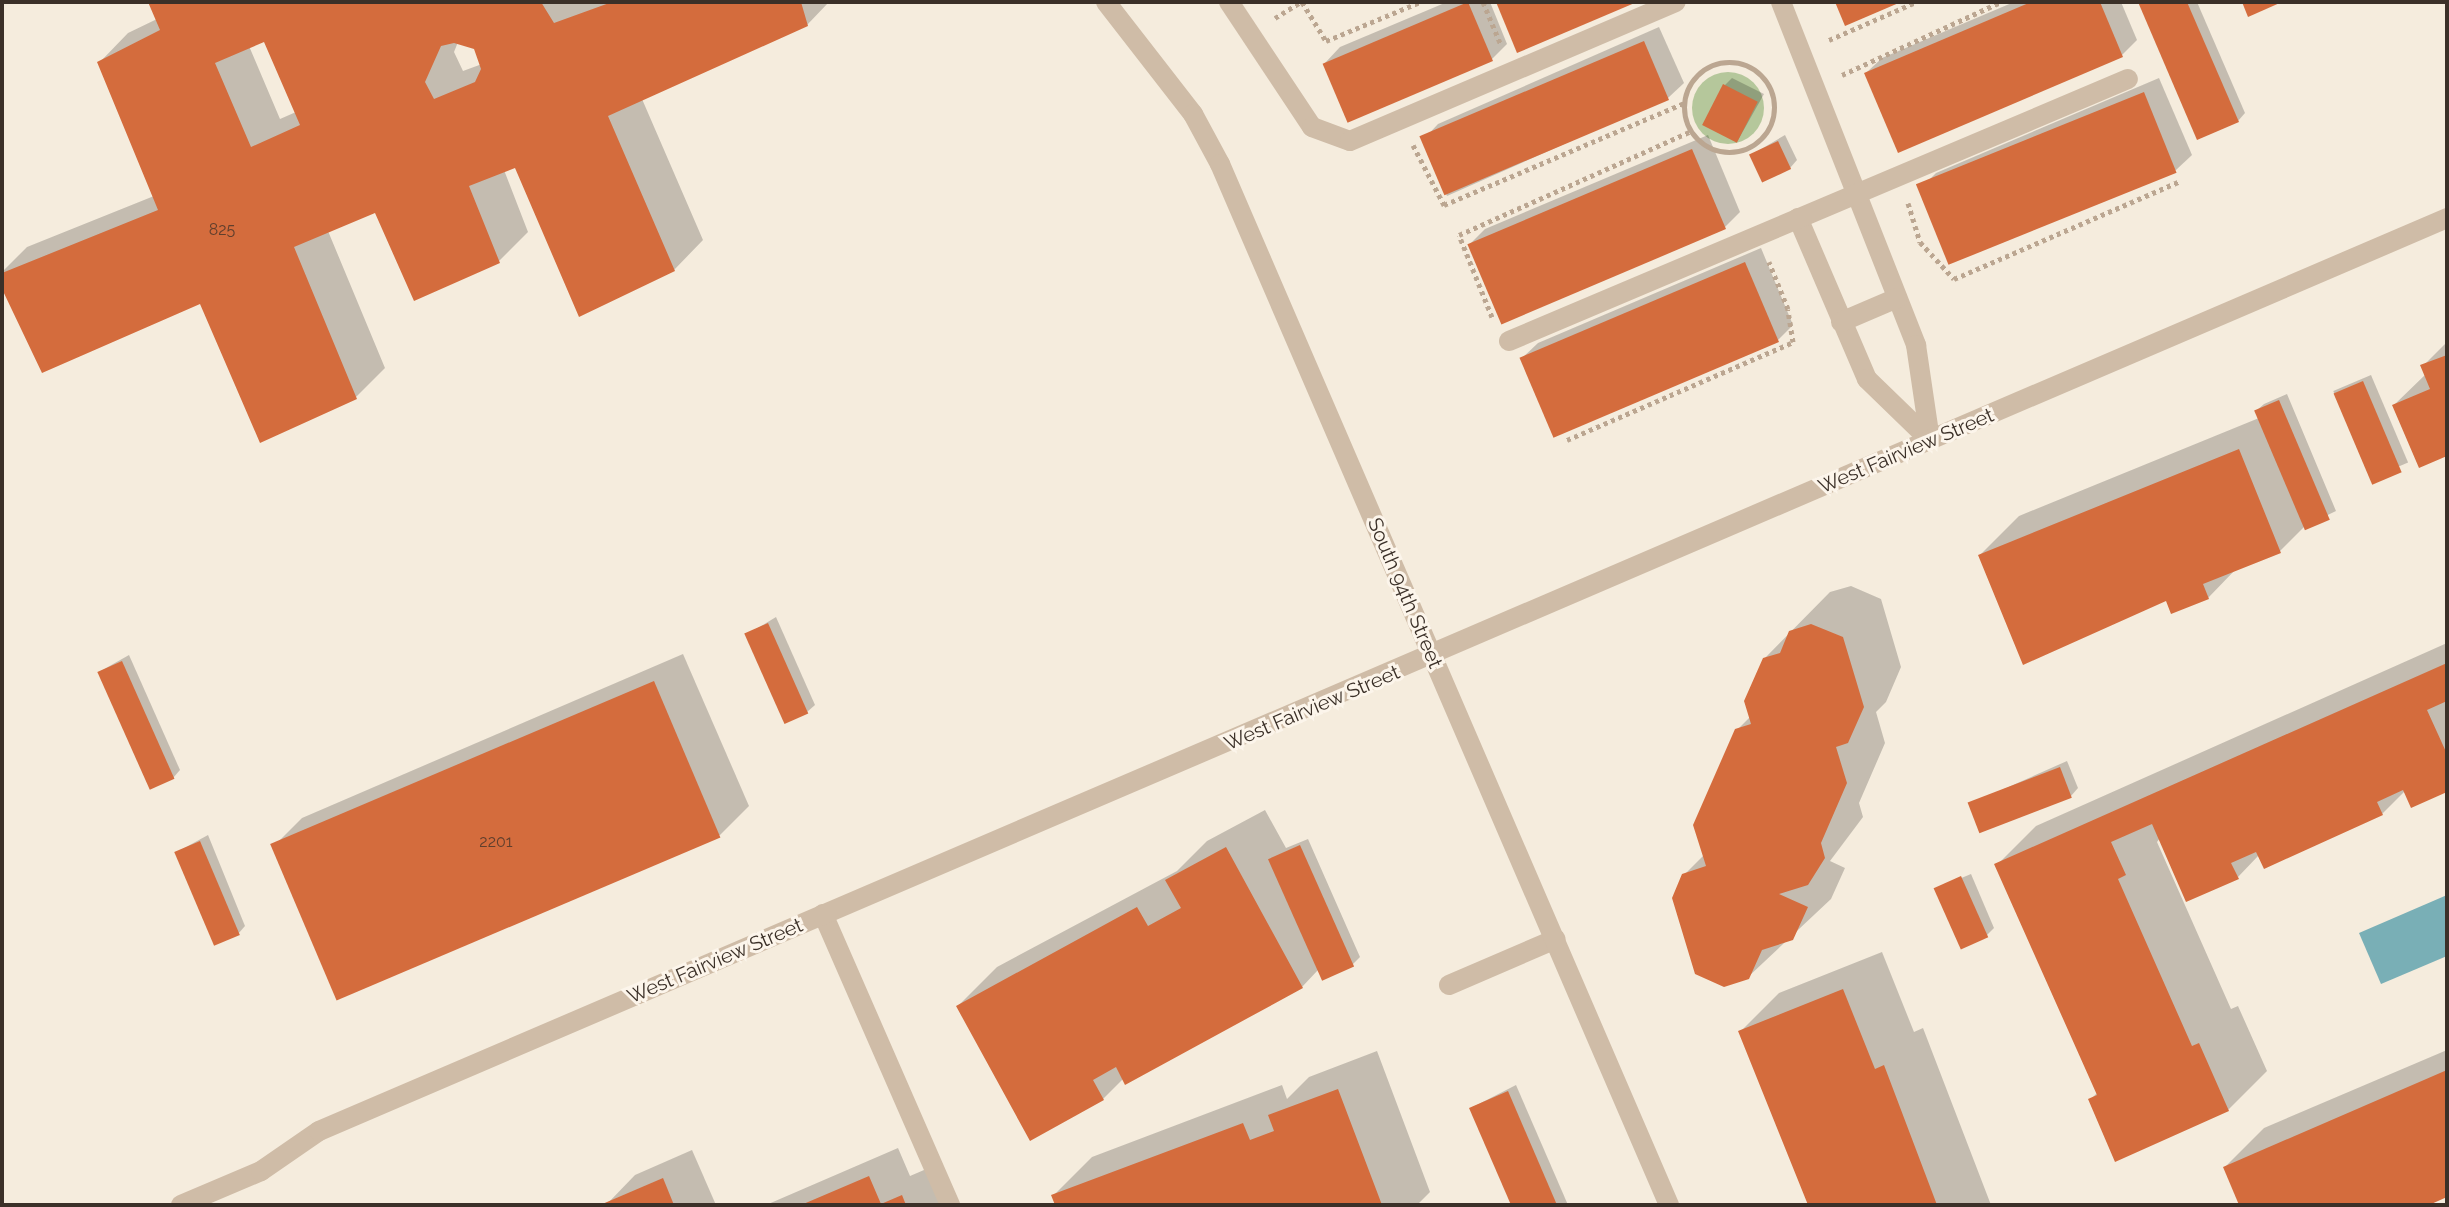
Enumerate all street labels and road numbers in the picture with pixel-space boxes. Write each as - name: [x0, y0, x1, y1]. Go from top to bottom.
- street label: West Fairview Street: [1814, 403, 1998, 499]
- street label: South 94th Street: [1363, 514, 1447, 672]
- street label: West Fairview Street: [1220, 660, 1404, 756]
- street label: West Fairview Street: [623, 913, 807, 1009]

